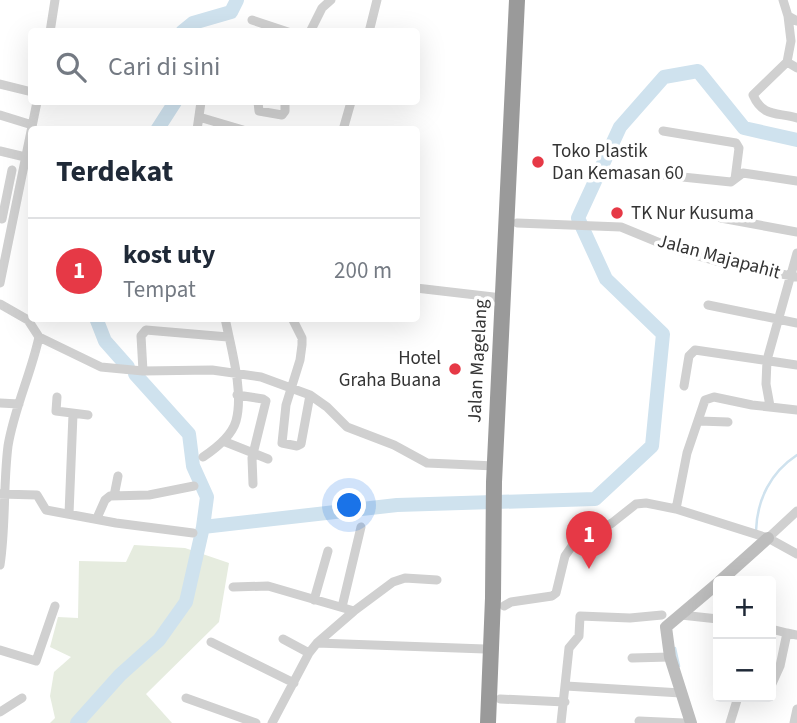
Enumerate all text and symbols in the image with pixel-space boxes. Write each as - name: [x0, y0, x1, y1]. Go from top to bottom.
- search box: [28, 28, 420, 105]
- icon: search: [52, 48, 90, 86]
- text: Cari di sini: [108, 48, 221, 85]
- place label: Toko Plastik Dan Kemasan 60: [552, 138, 684, 187]
- text: Terdekat: [56, 150, 173, 193]
- marker: Toko Plastik Dan Kemasan 60: [530, 154, 546, 170]
- place label: TK Nur Kusuma: [631, 200, 754, 227]
- marker: TK Nur Kusuma: [609, 205, 625, 221]
- street label: Jalan Majapahit: [655, 228, 784, 287]
- text: kost uty: [123, 236, 215, 273]
- text: 1: [73, 254, 85, 287]
- text: 200 m: [334, 254, 392, 287]
- text: Tempat: [123, 273, 196, 306]
- street label: Jalan Magelang: [461, 298, 495, 424]
- place label: Hotel Graha Buana: [339, 345, 441, 394]
- marker: Hotel Graha Buana: [447, 361, 463, 377]
- your location: [332, 488, 366, 522]
- pin: 1: [566, 511, 612, 569]
- map controls: [713, 576, 776, 702]
- button: +: [713, 576, 776, 639]
- button: −: [713, 639, 776, 702]

